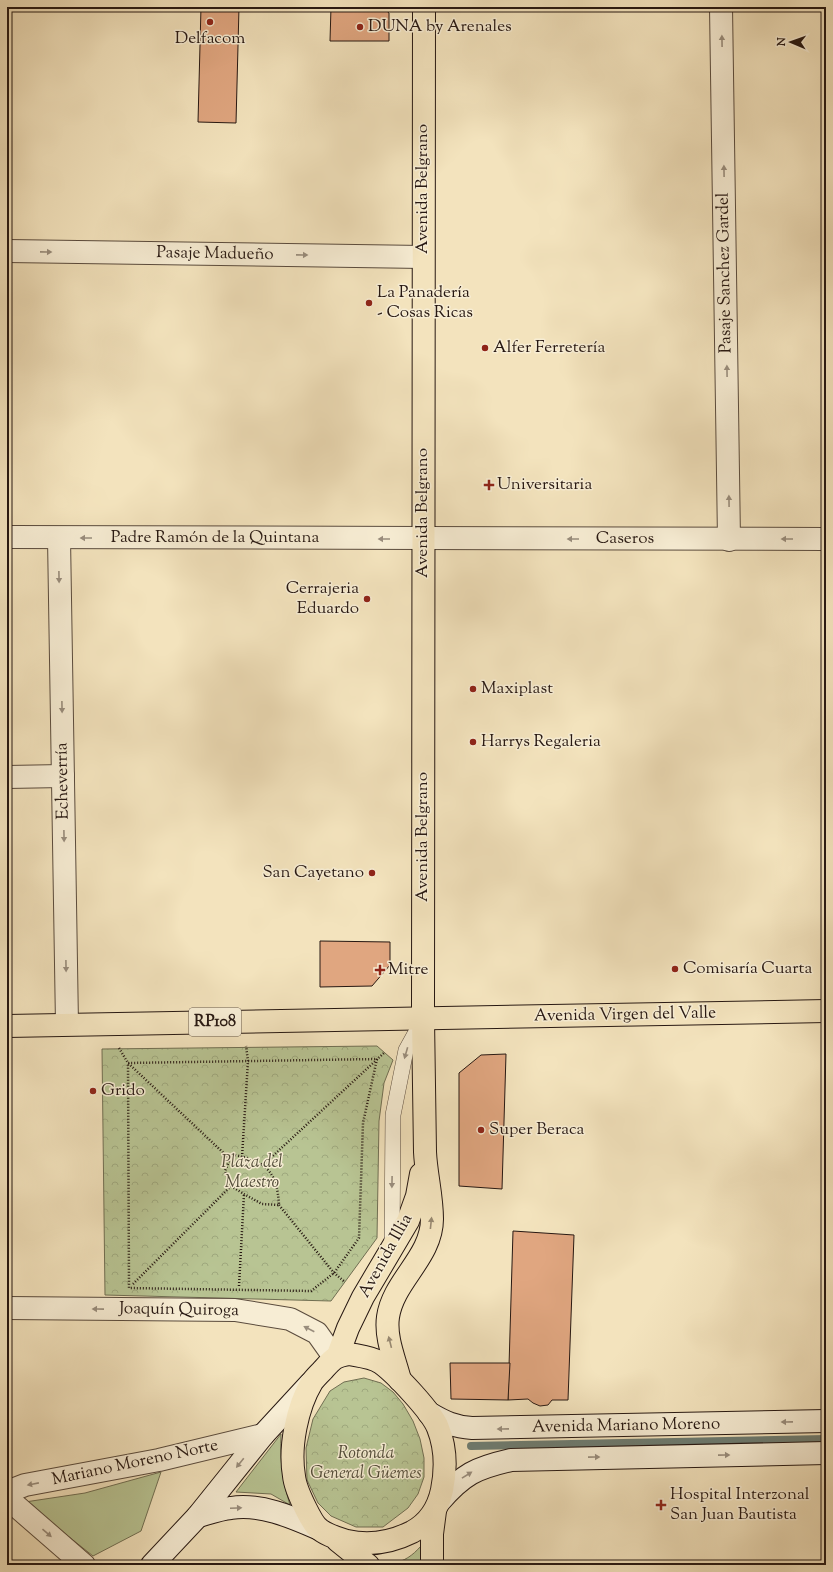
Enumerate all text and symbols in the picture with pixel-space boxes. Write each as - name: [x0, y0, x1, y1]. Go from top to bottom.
- place label: DUNA by Arenales: [368, 15, 512, 39]
- marker: Delfacom: [205, 17, 215, 27]
- marker: DUNA by Arenales: [355, 22, 365, 32]
- north arrow: [771, 22, 811, 62]
- place label: Delfacom: [175, 27, 245, 51]
- one-way arrow: [719, 34, 725, 47]
- text: N: [774, 37, 790, 47]
- street label: Avenida Belgrano: [411, 124, 435, 254]
- one-way arrow: [721, 164, 727, 177]
- street label: Pasaje Sanchez Gardel: [712, 192, 738, 354]
- street label: Pasaje Madueño: [156, 241, 274, 267]
- one-way arrow: [40, 248, 52, 255]
- one-way arrow: [296, 252, 309, 258]
- place label: La Panadería - Cosas Ricas: [377, 281, 473, 325]
- marker: La Panadería - Cosas Ricas: [364, 298, 374, 308]
- place label: Alfer Ferretería: [493, 336, 606, 360]
- marker: Alfer Ferretería: [480, 343, 490, 353]
- one-way arrow: [724, 364, 730, 377]
- street label: Avenida Belgrano: [411, 448, 435, 578]
- place label: Universitaria: [497, 473, 592, 497]
- marker: Universitaria: [484, 480, 494, 490]
- one-way arrow: [725, 495, 732, 507]
- street label: Padre Ramón de la Quintana: [111, 526, 319, 550]
- street label: Caseros: [596, 527, 654, 551]
- one-way arrow: [79, 535, 92, 541]
- one-way arrow: [377, 536, 390, 542]
- one-way arrow: [566, 536, 579, 542]
- one-way arrow: [780, 536, 793, 542]
- one-way arrow: [56, 571, 62, 584]
- place label: Cerrajeria Eduardo: [286, 577, 359, 621]
- marker: Cerrajeria Eduardo: [362, 594, 372, 604]
- place label: Maxiplast: [481, 677, 553, 701]
- marker: Maxiplast: [468, 684, 478, 694]
- one-way arrow: [58, 701, 65, 713]
- place label: Harrys Regaleria: [481, 730, 601, 754]
- marker: Harrys Regaleria: [468, 737, 478, 747]
- street label: Echeverría: [50, 742, 76, 820]
- street label: Avenida Belgrano: [411, 772, 435, 902]
- one-way arrow: [61, 830, 67, 843]
- place label: San Cayetano: [262, 861, 364, 885]
- marker: San Cayetano: [367, 868, 377, 878]
- place label: Comisaría Cuarta: [683, 957, 812, 981]
- place label: Mitre: [388, 958, 429, 982]
- one-way arrow: [63, 960, 69, 973]
- marker: Comisaría Cuarta: [670, 964, 680, 974]
- marker: Mitre: [375, 965, 385, 975]
- street label: Avenida Virgen del Valle: [534, 1001, 716, 1029]
- road number: RP108: [189, 1008, 241, 1036]
- one-way arrow: [403, 1048, 409, 1060]
- place label: Grido: [101, 1079, 145, 1103]
- marker: Grido: [88, 1086, 98, 1096]
- place label: Super Beraca: [489, 1118, 585, 1142]
- marker: Super Beraca: [476, 1125, 486, 1135]
- park label: Plaza del Maestro: [221, 1151, 283, 1195]
- one-way arrow: [389, 1176, 395, 1189]
- street label: Avenida Illia: [353, 1209, 419, 1302]
- one-way arrow: [427, 1217, 434, 1229]
- street label: Joaquín Quiroga: [118, 1297, 239, 1323]
- one-way arrow: [91, 1306, 104, 1312]
- one-way arrow: [303, 1326, 314, 1332]
- one-way arrow: [387, 1336, 393, 1348]
- street label: Avenida Mariano Moreno: [532, 1412, 720, 1440]
- one-way arrow: [780, 1419, 793, 1425]
- one-way arrow: [496, 1426, 509, 1432]
- street label: Mariano Moreno Norte: [50, 1434, 220, 1492]
- park label: Rotonda General Güemes: [310, 1442, 422, 1486]
- one-way arrow: [718, 1452, 731, 1458]
- one-way arrow: [588, 1454, 601, 1460]
- one-way arrow: [236, 1458, 245, 1469]
- one-way arrow: [461, 1471, 473, 1478]
- one-way arrow: [27, 1481, 39, 1487]
- place label: Hospital Interzonal San Juan Bautista: [670, 1483, 810, 1527]
- marker: Hospital Interzonal San Juan Bautista: [655, 1499, 667, 1511]
- one-way arrow: [229, 1505, 242, 1511]
- one-way arrow: [42, 1528, 52, 1537]

